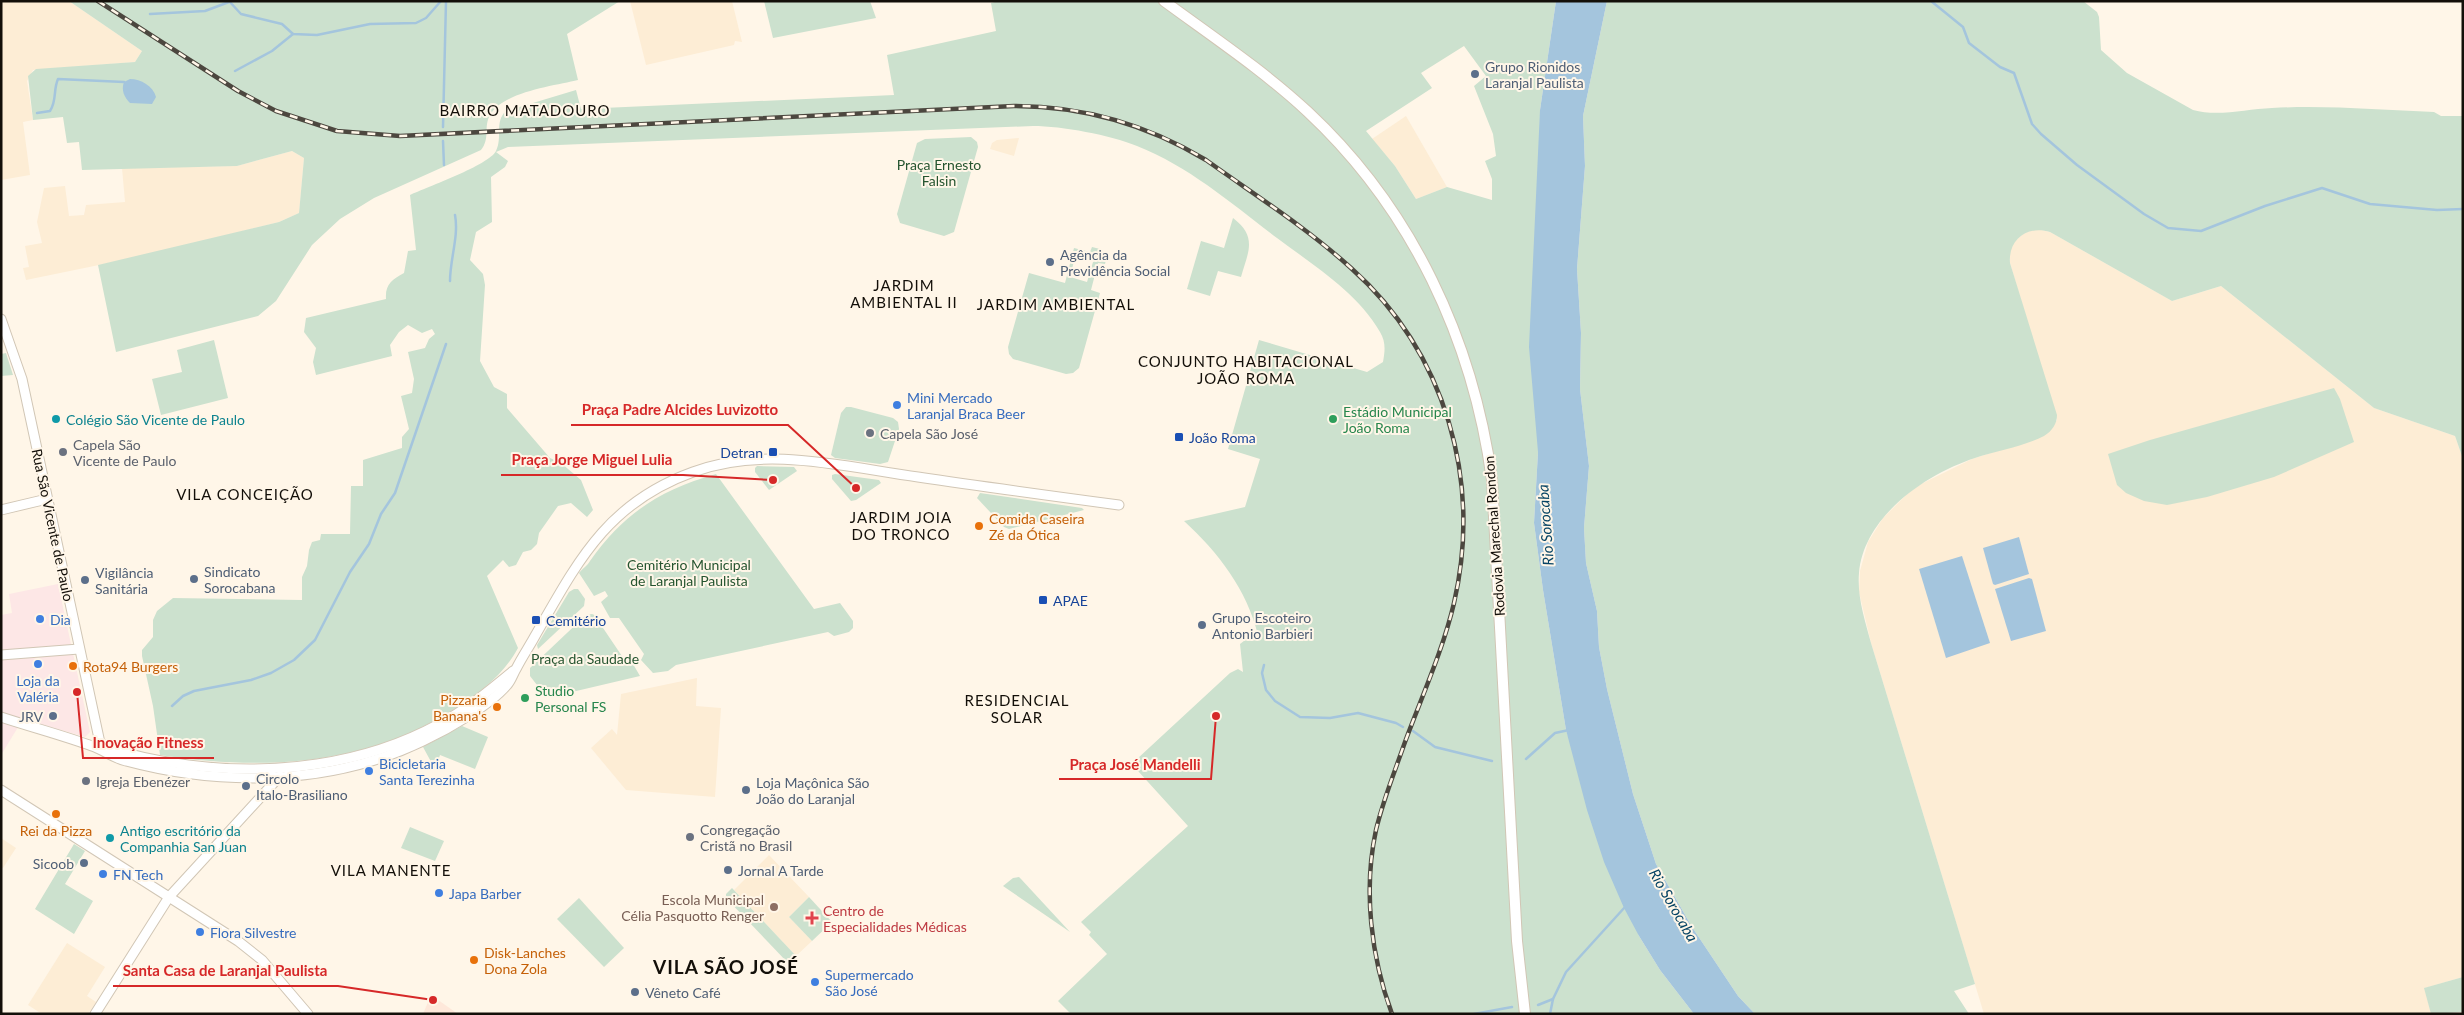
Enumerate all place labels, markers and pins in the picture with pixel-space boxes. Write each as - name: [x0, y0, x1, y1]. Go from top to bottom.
- place label: Grupo Rionidos Laranjal Paulista: [1485, 58, 1584, 91]
- marker: Grupo Rionidos Laranjal Paulista: [1469, 68, 1481, 80]
- place label: Agência da Previdência Social: [1060, 246, 1170, 279]
- marker: Agência da Previdência Social: [1044, 256, 1056, 268]
- place label: Mini Mercado Laranjal Braca Beer: [907, 389, 1025, 422]
- callout: Praça Padre Alcides Luvizotto: [571, 395, 788, 425]
- marker: Mini Mercado Laranjal Braca Beer: [891, 399, 903, 411]
- place label: Estádio Municipal João Roma: [1343, 403, 1452, 436]
- place label: Colégio São Vicente de Paulo: [66, 411, 245, 428]
- marker: Colégio São Vicente de Paulo: [50, 413, 62, 425]
- marker: Estádio Municipal João Roma: [1327, 413, 1339, 425]
- place label: Capela São José: [880, 425, 978, 442]
- marker: Capela São José: [864, 427, 876, 439]
- place label: João Roma: [1189, 429, 1256, 446]
- marker: João Roma: [1173, 431, 1185, 443]
- place label: Capela São Vicente de Paulo: [73, 436, 177, 469]
- place label: Detran: [720, 444, 763, 461]
- callout: Praça Jorge Miguel Lulia: [501, 445, 683, 475]
- marker: Capela São Vicente de Paulo: [57, 446, 69, 458]
- marker: Detran: [767, 446, 779, 458]
- place label: Comida Caseira Zé da Ótica: [989, 510, 1085, 543]
- marker: Comida Caseira Zé da Ótica: [973, 520, 985, 532]
- place label: Sindicato Sorocabana: [204, 563, 275, 596]
- place label: Vigilância Sanitária: [95, 564, 154, 597]
- marker: Sindicato Sorocabana: [188, 573, 200, 585]
- marker: Vigilância Sanitária: [79, 574, 91, 586]
- place label: APAE: [1053, 592, 1088, 609]
- marker: APAE: [1037, 594, 1049, 606]
- place label: Grupo Escoteiro Antonio Barbieri: [1212, 609, 1313, 642]
- place label: Dia: [50, 611, 71, 628]
- place label: Cemitério: [546, 612, 606, 629]
- marker: Dia: [34, 613, 46, 625]
- marker: Cemitério: [530, 614, 542, 626]
- marker: Grupo Escoteiro Antonio Barbieri: [1196, 619, 1208, 631]
- marker: Loja da Valéria: [32, 658, 44, 670]
- place label: Rota94 Burgers: [83, 658, 178, 675]
- marker: Rota94 Burgers: [67, 660, 79, 672]
- place label: Loja da Valéria: [16, 672, 60, 705]
- place label: Studio Personal FS: [535, 682, 606, 715]
- place label: Pizzaria Banana's: [433, 691, 487, 724]
- marker: Studio Personal FS: [519, 692, 531, 704]
- marker: Pizzaria Banana's: [491, 701, 503, 713]
- place label: JRV: [19, 708, 44, 725]
- marker: JRV: [47, 710, 59, 722]
- callout: Inovação Fitness: [83, 728, 214, 758]
- callout: Praça José Mandelli: [1059, 749, 1211, 779]
- place label: Bicicletaria Santa Terezinha: [379, 755, 475, 788]
- marker: Bicicletaria Santa Terezinha: [363, 765, 375, 777]
- place label: Circolo Italo-Brasiliano: [256, 770, 348, 803]
- place label: Igreja Ebenézer: [96, 773, 190, 790]
- place label: Loja Maçônica São João do Laranjal: [756, 774, 870, 807]
- marker: Igreja Ebenézer: [80, 775, 92, 787]
- marker: Circolo Italo-Brasiliano: [240, 780, 252, 792]
- marker: Loja Maçônica São João do Laranjal: [740, 784, 752, 796]
- marker: Rei da Pizza: [50, 808, 62, 820]
- place label: Congregação Cristã no Brasil: [700, 821, 792, 854]
- place label: Rei da Pizza: [20, 822, 92, 839]
- place label: Antigo escritório da Companhia San Juan: [120, 822, 247, 855]
- marker: Congregação Cristã no Brasil: [684, 831, 696, 843]
- marker: Antigo escritório da Companhia San Juan: [104, 832, 116, 844]
- place label: Sicoob: [33, 855, 74, 872]
- marker: Sicoob: [78, 857, 90, 869]
- place label: Jornal A Tarde: [738, 862, 824, 879]
- marker: Jornal A Tarde: [722, 864, 734, 876]
- place label: FN Tech: [113, 866, 163, 883]
- marker: FN Tech: [97, 868, 109, 880]
- place label: Japa Barber: [449, 885, 521, 902]
- marker: Japa Barber: [433, 887, 445, 899]
- place label: Escola Municipal Célia Pasquotto Renger: [621, 891, 764, 924]
- marker: Escola Municipal Célia Pasquotto Renger: [768, 901, 780, 913]
- place label: Centro de Especialidades Médicas: [823, 902, 967, 935]
- marker: Centro de Especialidades Médicas: [805, 911, 819, 925]
- place label: Flora Silvestre: [210, 924, 296, 941]
- marker: Flora Silvestre: [194, 926, 206, 938]
- place label: Disk-Lanches Dona Zola: [484, 944, 566, 977]
- marker: Disk-Lanches Dona Zola: [468, 954, 480, 966]
- callout: Santa Casa de Laranjal Paulista: [113, 956, 338, 986]
- place label: Supermercado São José: [825, 966, 914, 999]
- marker: Supermercado São José: [809, 976, 821, 988]
- place label: Vêneto Café: [645, 984, 721, 1001]
- marker: Vêneto Café: [629, 986, 641, 998]

